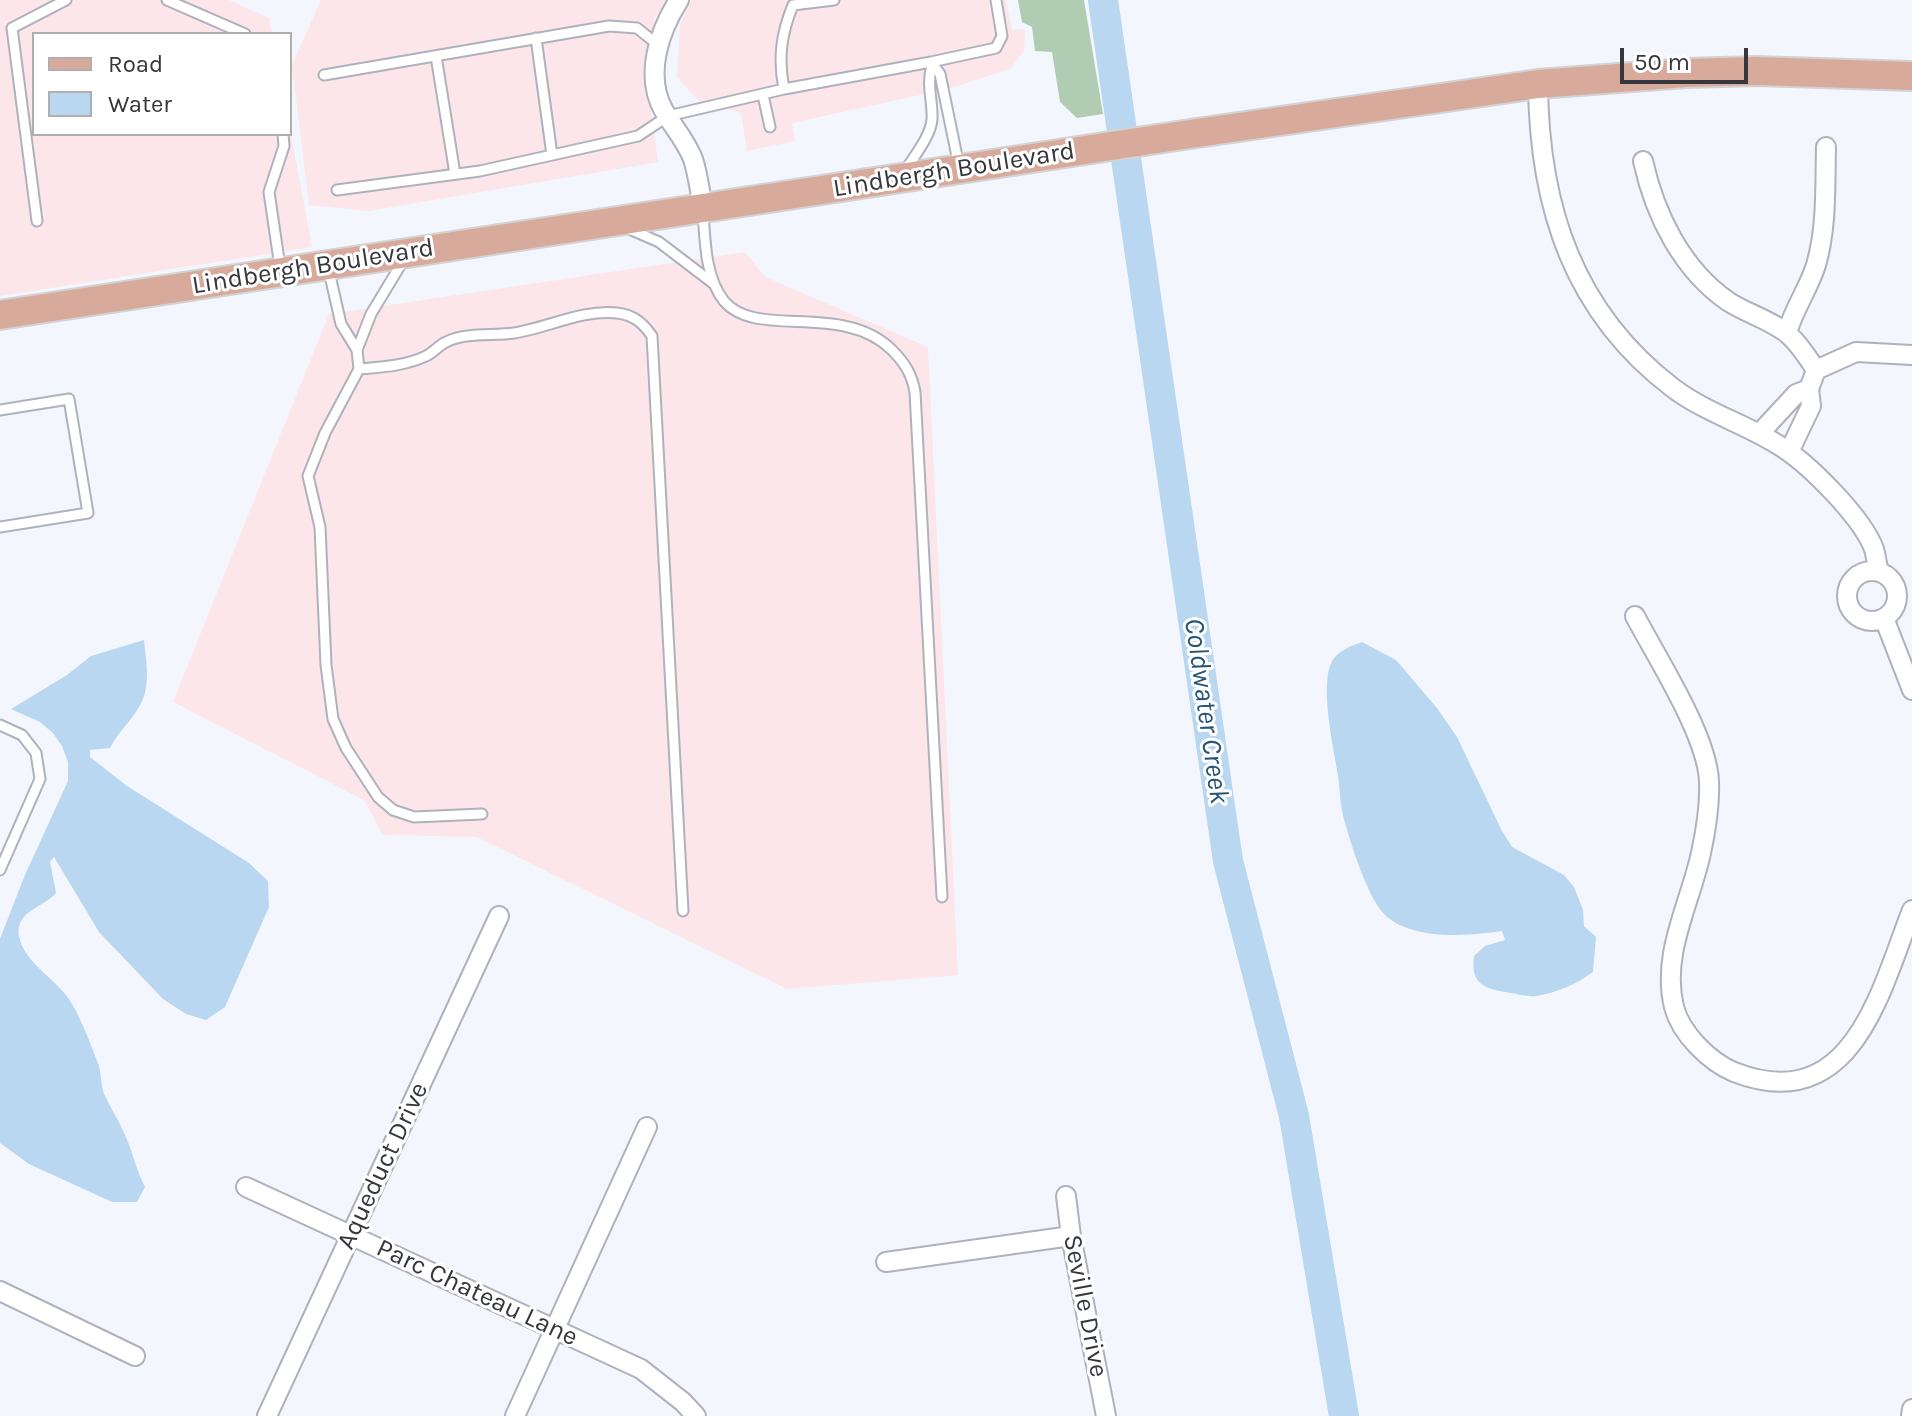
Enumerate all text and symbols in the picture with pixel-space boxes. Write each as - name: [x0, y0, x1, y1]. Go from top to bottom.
- legend: [32, 32, 292, 136]
- scale bar: [1624, 32, 1752, 82]
- text: 50 m: [1634, 48, 1690, 76]
- text: Road: [108, 50, 163, 78]
- text: Water: [108, 90, 172, 118]
- street label: Lindbergh Boulevard: [831, 135, 1077, 205]
- street label: Lindbergh Boulevard: [190, 232, 436, 302]
- water label: Coldwater Creek: [1176, 616, 1236, 806]
- street label: Aqueduct Drive: [331, 1078, 435, 1254]
- street label: Seville Drive: [1056, 1232, 1114, 1380]
- street label: Parc Chateau Lane: [371, 1233, 583, 1353]

